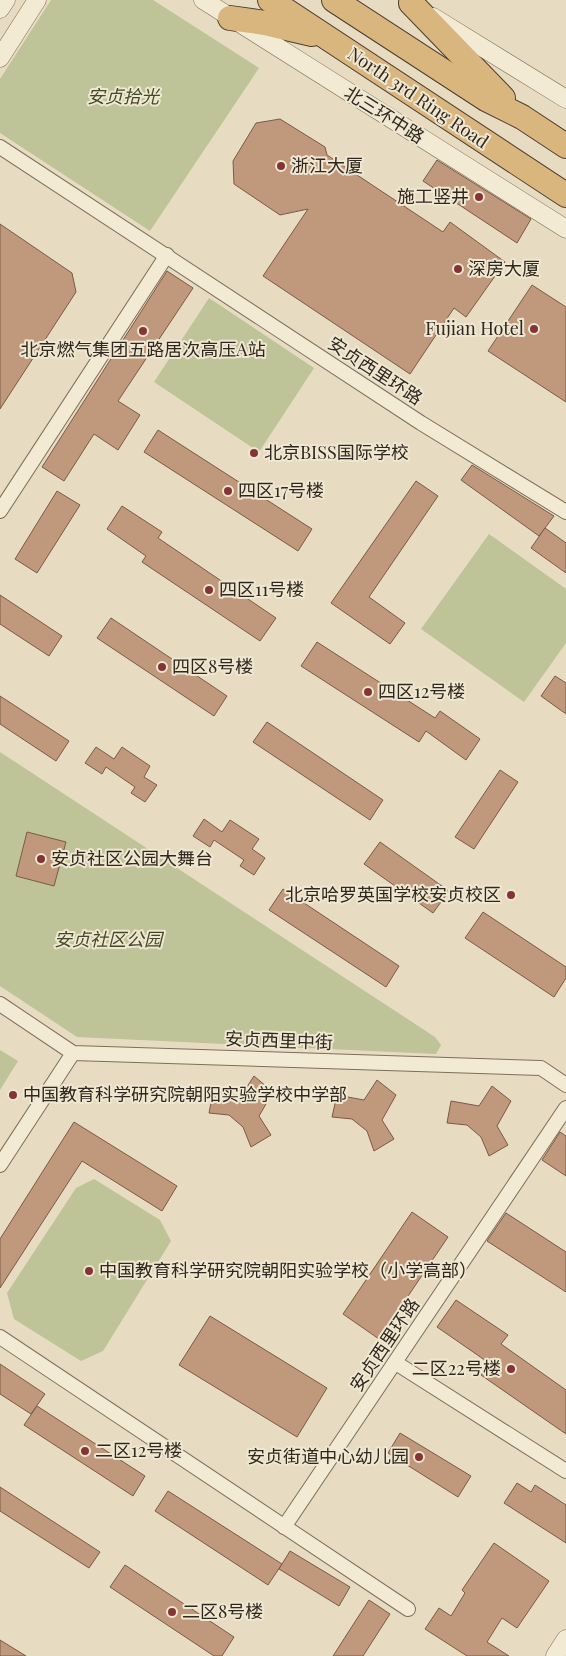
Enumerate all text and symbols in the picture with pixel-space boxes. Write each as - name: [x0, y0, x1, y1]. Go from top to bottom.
- street label: North 3rd Ring Road: [344, 41, 494, 154]
- street label: 北三环中路: [340, 80, 429, 148]
- park label: 安贞拾光: [87, 84, 161, 108]
- place label: 浙江大厦: [291, 153, 363, 177]
- marker: 浙江大厦: [275, 160, 287, 172]
- place label: 施工竖井: [397, 184, 469, 208]
- marker: 施工竖井: [473, 191, 485, 203]
- place label: 深房大厦: [468, 256, 540, 280]
- marker: 深房大厦: [452, 263, 464, 275]
- place label: Fujian Hotel: [425, 316, 524, 340]
- marker: Fujian Hotel: [528, 323, 540, 335]
- marker: 北京燃气集团五路居次高压A站: [137, 325, 149, 337]
- street label: 安贞西里环路: [324, 331, 427, 410]
- place label: 北京燃气集团五路居次高压A站: [20, 337, 266, 361]
- place label: 北京BISS国际学校: [264, 440, 409, 464]
- marker: 北京BISS国际学校: [248, 447, 260, 459]
- place label: 四区17号楼: [238, 478, 324, 502]
- marker: 四区17号楼: [222, 485, 234, 497]
- place label: 四区11号楼: [219, 577, 304, 601]
- marker: 四区11号楼: [203, 584, 215, 596]
- place label: 四区8号楼: [172, 654, 253, 678]
- marker: 四区8号楼: [156, 661, 168, 673]
- place label: 四区12号楼: [378, 679, 465, 703]
- marker: 四区12号楼: [362, 686, 374, 698]
- place label: 安贞社区公园大舞台: [51, 846, 213, 870]
- marker: 安贞社区公园大舞台: [35, 853, 47, 865]
- place label: 北京哈罗英国学校安贞校区: [285, 882, 501, 906]
- marker: 北京哈罗英国学校安贞校区: [505, 889, 517, 901]
- park label: 安贞社区公园: [54, 927, 165, 951]
- street label: 安贞西里中街: [225, 1026, 333, 1054]
- place label: 中国教育科学研究院朝阳实验学校中学部: [23, 1082, 347, 1106]
- marker: 中国教育科学研究院朝阳实验学校中学部: [7, 1089, 19, 1101]
- place label: 中国教育科学研究院朝阳实验学校（小学高部）: [99, 1258, 477, 1282]
- marker: 中国教育科学研究院朝阳实验学校（小学高部）: [83, 1265, 95, 1277]
- street label: 安贞西里环路: [344, 1293, 424, 1396]
- place label: 二区22号楼: [412, 1356, 501, 1380]
- marker: 二区22号楼: [505, 1363, 517, 1375]
- place label: 二区12号楼: [95, 1438, 182, 1462]
- place label: 安贞街道中心幼儿园: [247, 1444, 409, 1468]
- marker: 二区12号楼: [79, 1445, 91, 1457]
- marker: 安贞街道中心幼儿园: [413, 1451, 425, 1463]
- place label: 二区8号楼: [182, 1599, 263, 1623]
- marker: 二区8号楼: [166, 1606, 178, 1618]

